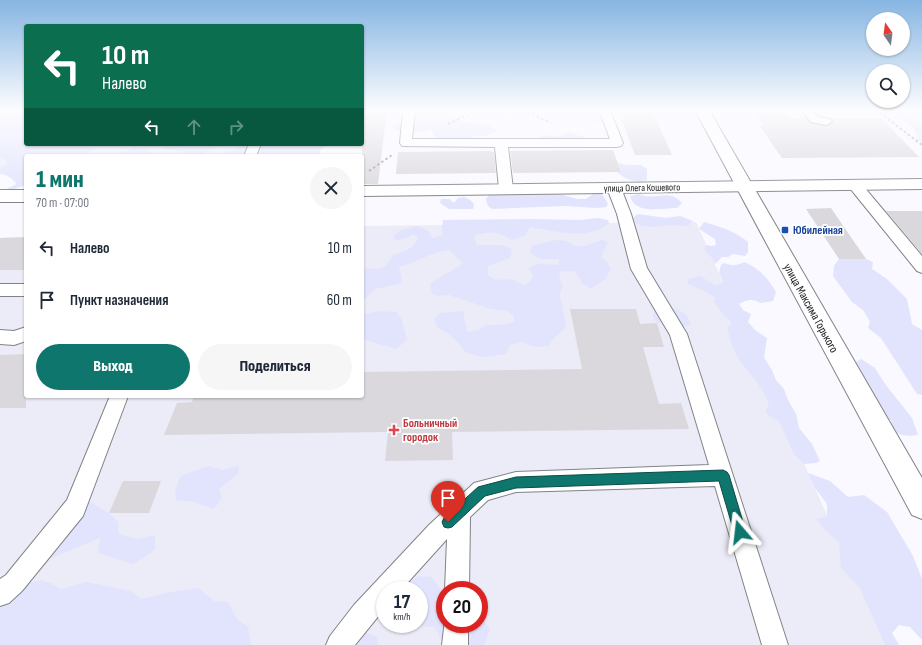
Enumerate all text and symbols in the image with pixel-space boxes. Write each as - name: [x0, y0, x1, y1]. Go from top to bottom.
- north arrow: [866, 12, 910, 56]
- map controls: [866, 12, 910, 108]
- text: 10 m: [102, 39, 149, 72]
- icon: left: [36, 40, 88, 92]
- button: search: [866, 64, 910, 108]
- text: Налево: [102, 73, 147, 94]
- icon: left: [141, 116, 163, 138]
- icon: ahead: [183, 116, 205, 138]
- icon: right: [225, 116, 247, 138]
- text: 1 мин: [36, 165, 84, 194]
- button: close: [310, 167, 352, 209]
- street label: улица Олега Кошевого: [604, 181, 680, 195]
- text: 70 m · 07:00: [36, 195, 89, 211]
- place label: Юбилейная: [793, 223, 843, 238]
- marker: Юбилейная: [780, 225, 790, 235]
- icon: left: [36, 237, 58, 259]
- text: Налево: [70, 239, 110, 258]
- text: 10 m: [328, 239, 352, 258]
- street label: улица Максима Горького: [780, 261, 841, 356]
- icon: arrive: [36, 289, 58, 311]
- text: Пункт назначения: [70, 291, 168, 310]
- text: 60 m: [327, 291, 352, 310]
- button: Выход: [36, 344, 190, 390]
- button: Поделиться: [198, 344, 352, 390]
- place label: Больничный городок: [403, 416, 457, 445]
- marker: Больничный городок: [388, 424, 400, 436]
- pin: [431, 481, 465, 522]
- icon: arrive: [437, 487, 459, 509]
- position arrow: [719, 511, 761, 553]
- speed limit sign: 20: [436, 581, 488, 633]
- text: 17: [394, 590, 410, 614]
- text: km/h: [393, 611, 411, 623]

